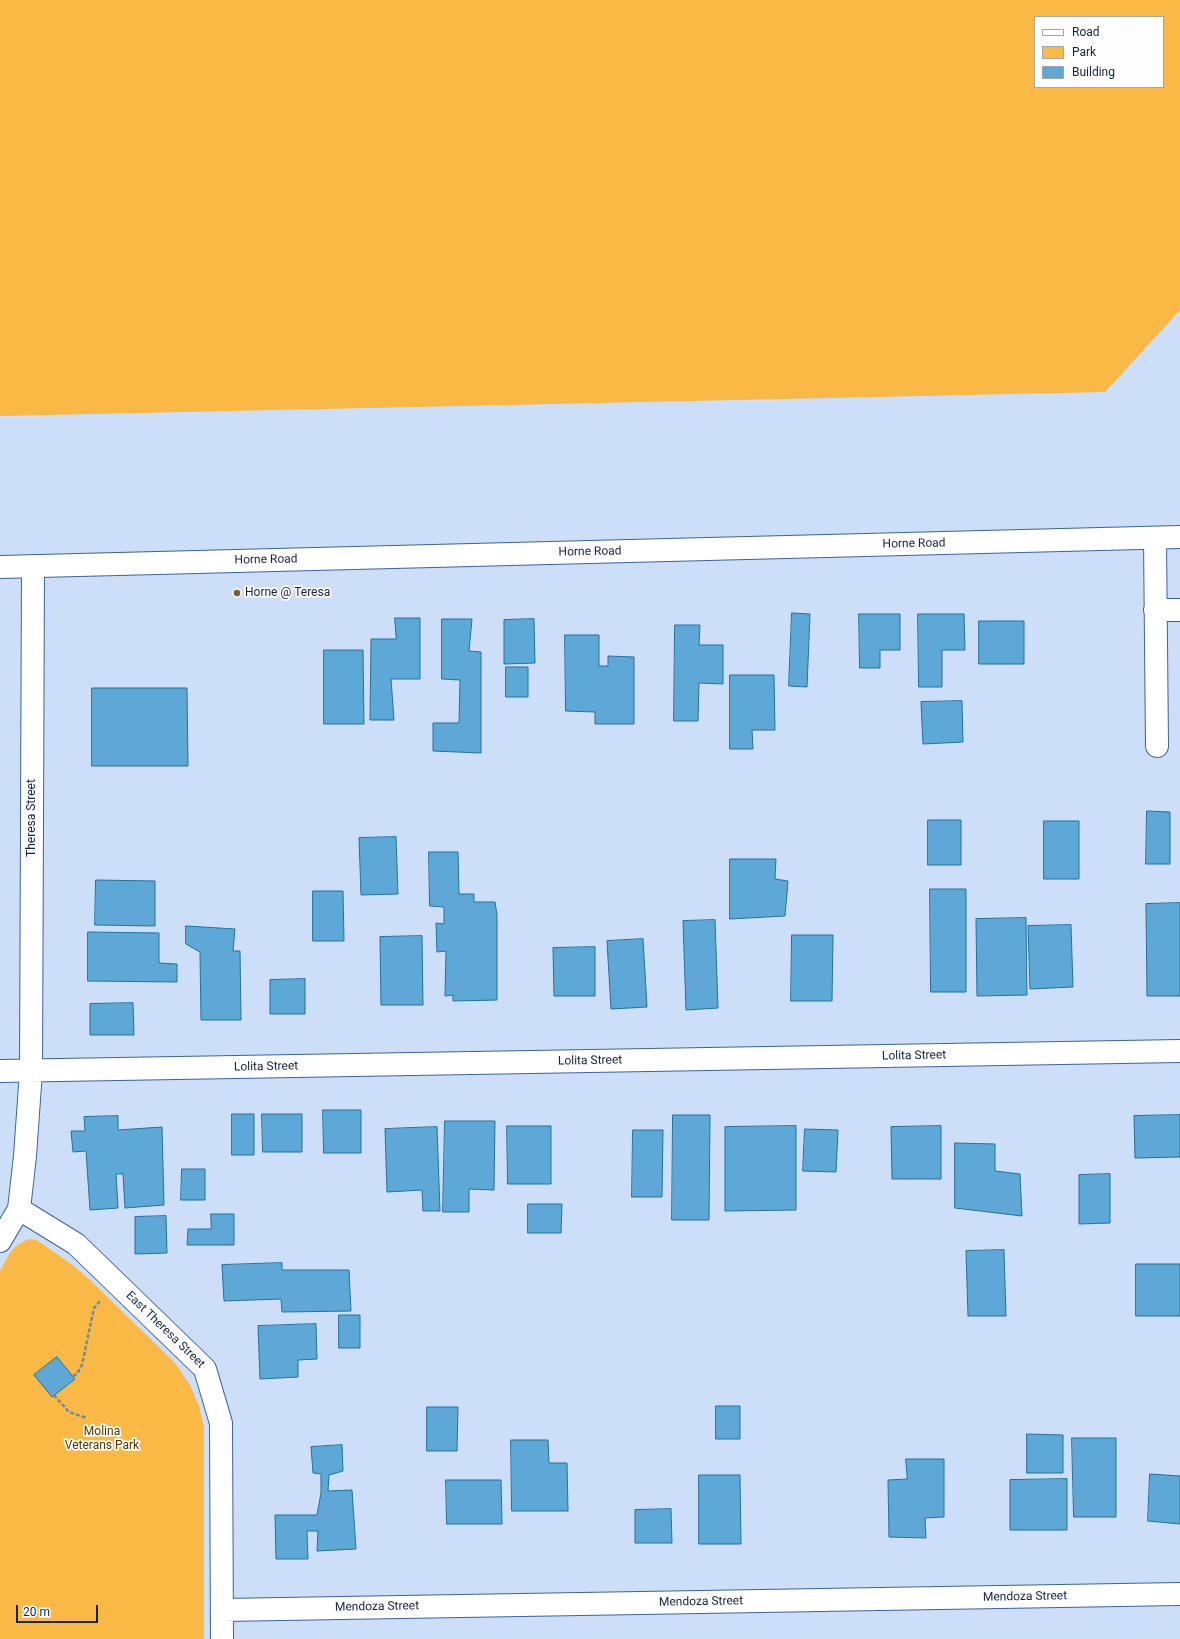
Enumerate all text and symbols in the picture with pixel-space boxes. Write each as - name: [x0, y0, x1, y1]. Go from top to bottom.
- legend: [1034, 16, 1164, 88]
- text: Road: [1072, 25, 1100, 39]
- text: Park: [1072, 45, 1096, 59]
- text: Building: [1072, 65, 1115, 79]
- street label: Horne Road: [882, 536, 946, 552]
- street label: Horne Road: [558, 544, 622, 560]
- street label: Horne Road: [234, 552, 298, 568]
- place label: Horne @ Teresa: [245, 586, 330, 600]
- marker: Horne @ Teresa: [232, 588, 242, 598]
- street label: Theresa Street: [25, 779, 39, 857]
- street label: Lolita Street: [882, 1048, 946, 1064]
- street label: Lolita Street: [558, 1053, 622, 1069]
- street label: Lolita Street: [234, 1059, 298, 1075]
- street label: East Theresa Street: [123, 1289, 207, 1371]
- park label: Molina Veterans Park: [65, 1425, 139, 1453]
- street label: Mendoza Street: [983, 1589, 1067, 1605]
- street label: Mendoza Street: [659, 1594, 743, 1610]
- scale bar: [18, 1597, 100, 1623]
- street label: Mendoza Street: [335, 1599, 419, 1615]
- text: 20 m: [23, 1605, 50, 1619]

